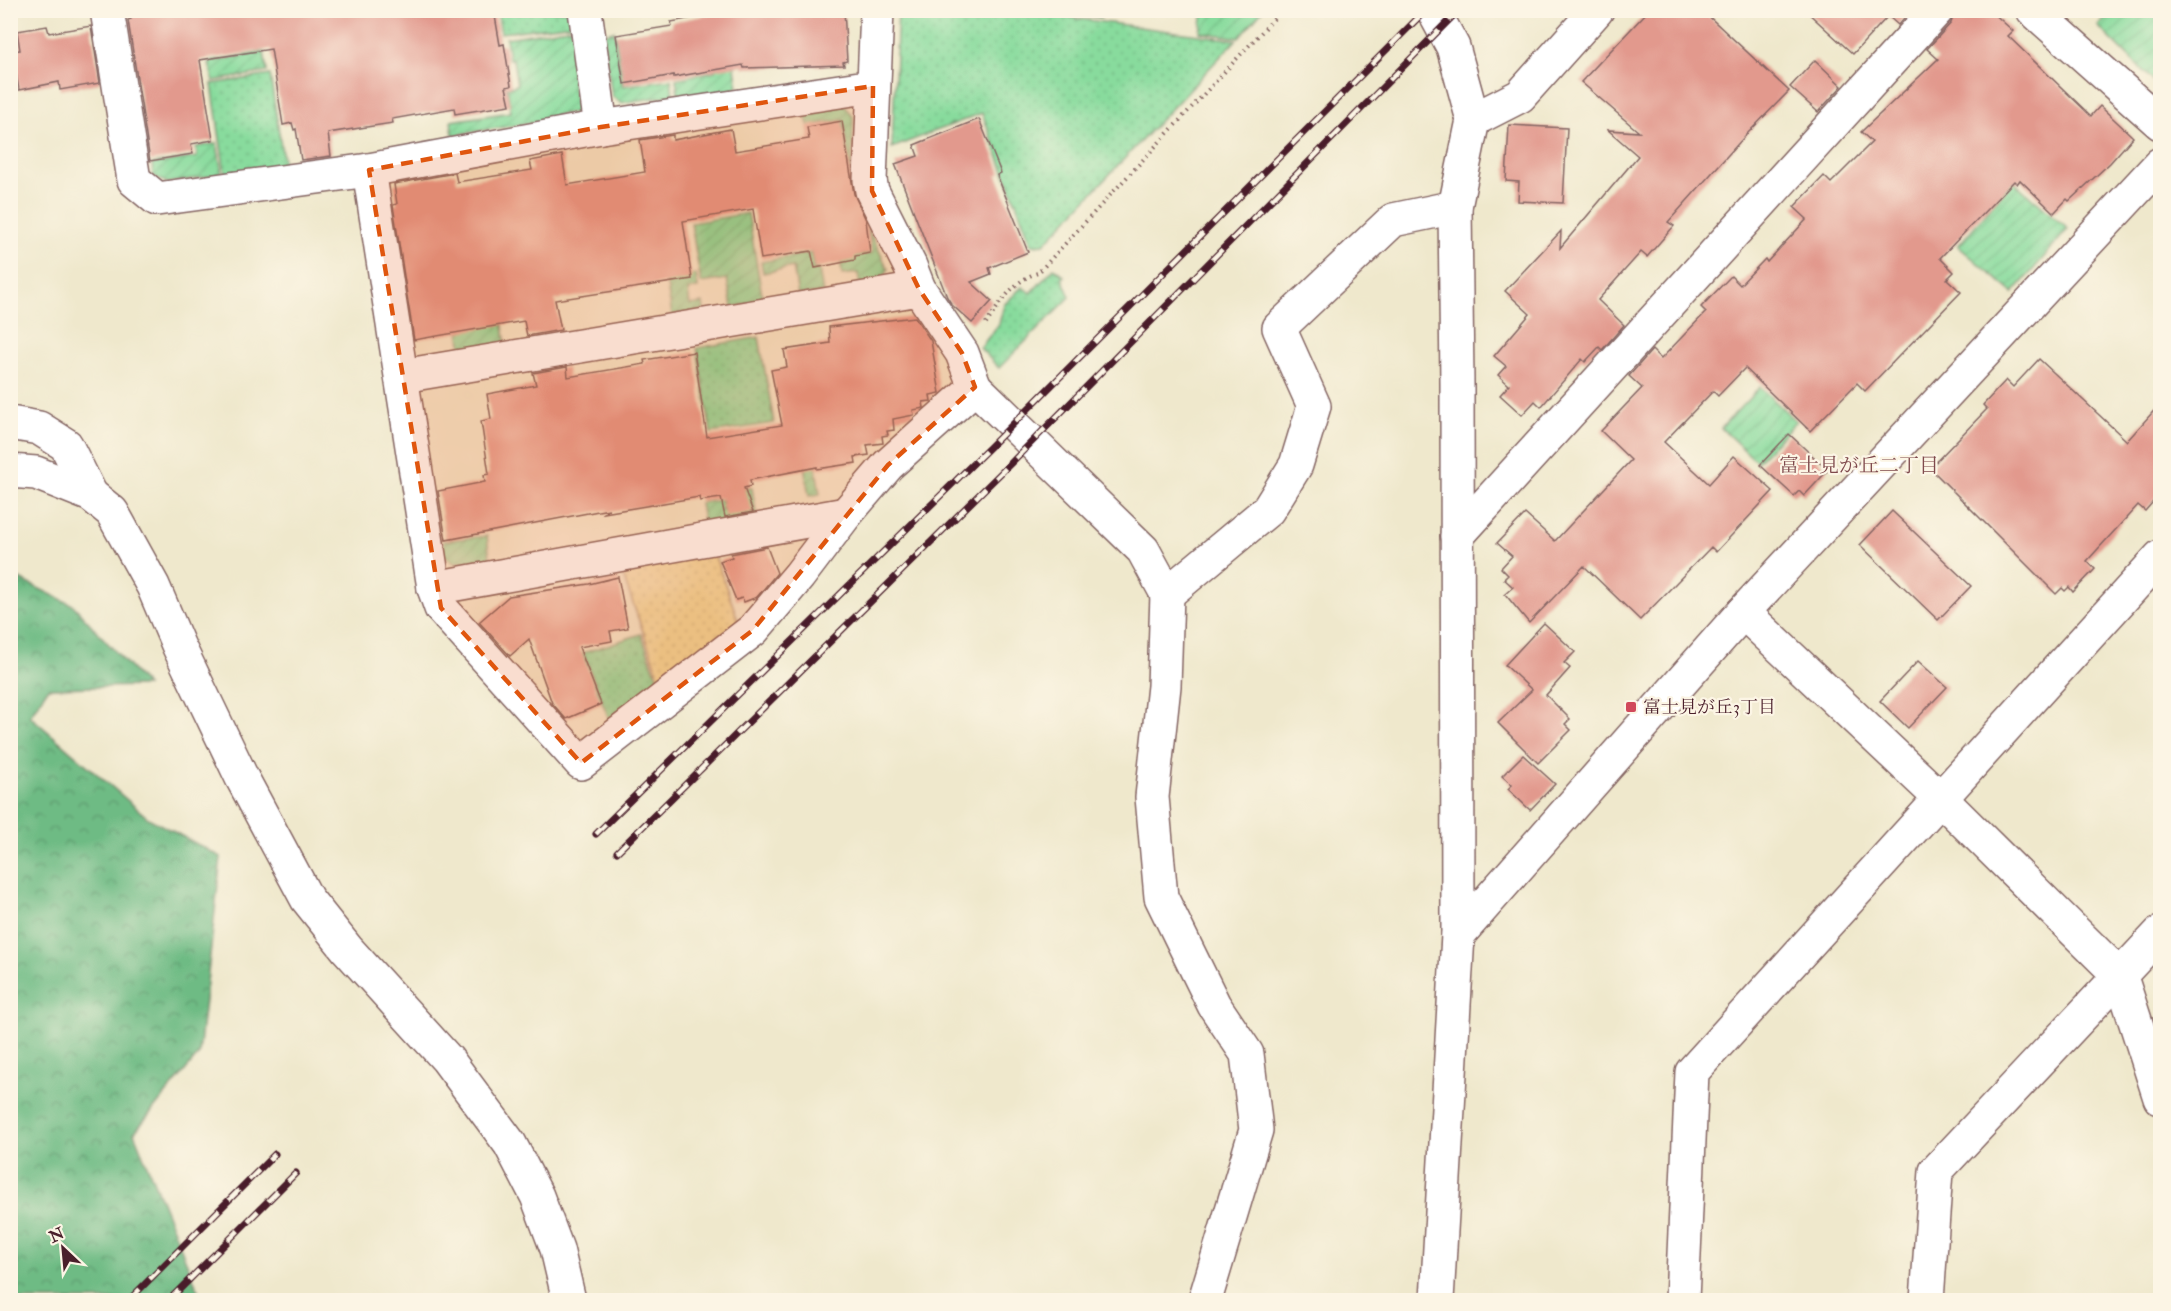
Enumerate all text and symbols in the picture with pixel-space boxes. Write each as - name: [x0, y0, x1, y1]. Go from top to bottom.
- district label: 富士見が丘二丁目: [1779, 453, 1939, 478]
- place label: 富士見が丘3丁目: [1643, 696, 1776, 719]
- marker: 富士見が丘3丁目: [1624, 700, 1638, 714]
- north arrow: [33, 1218, 93, 1278]
- text: N: [45, 1223, 68, 1248]

